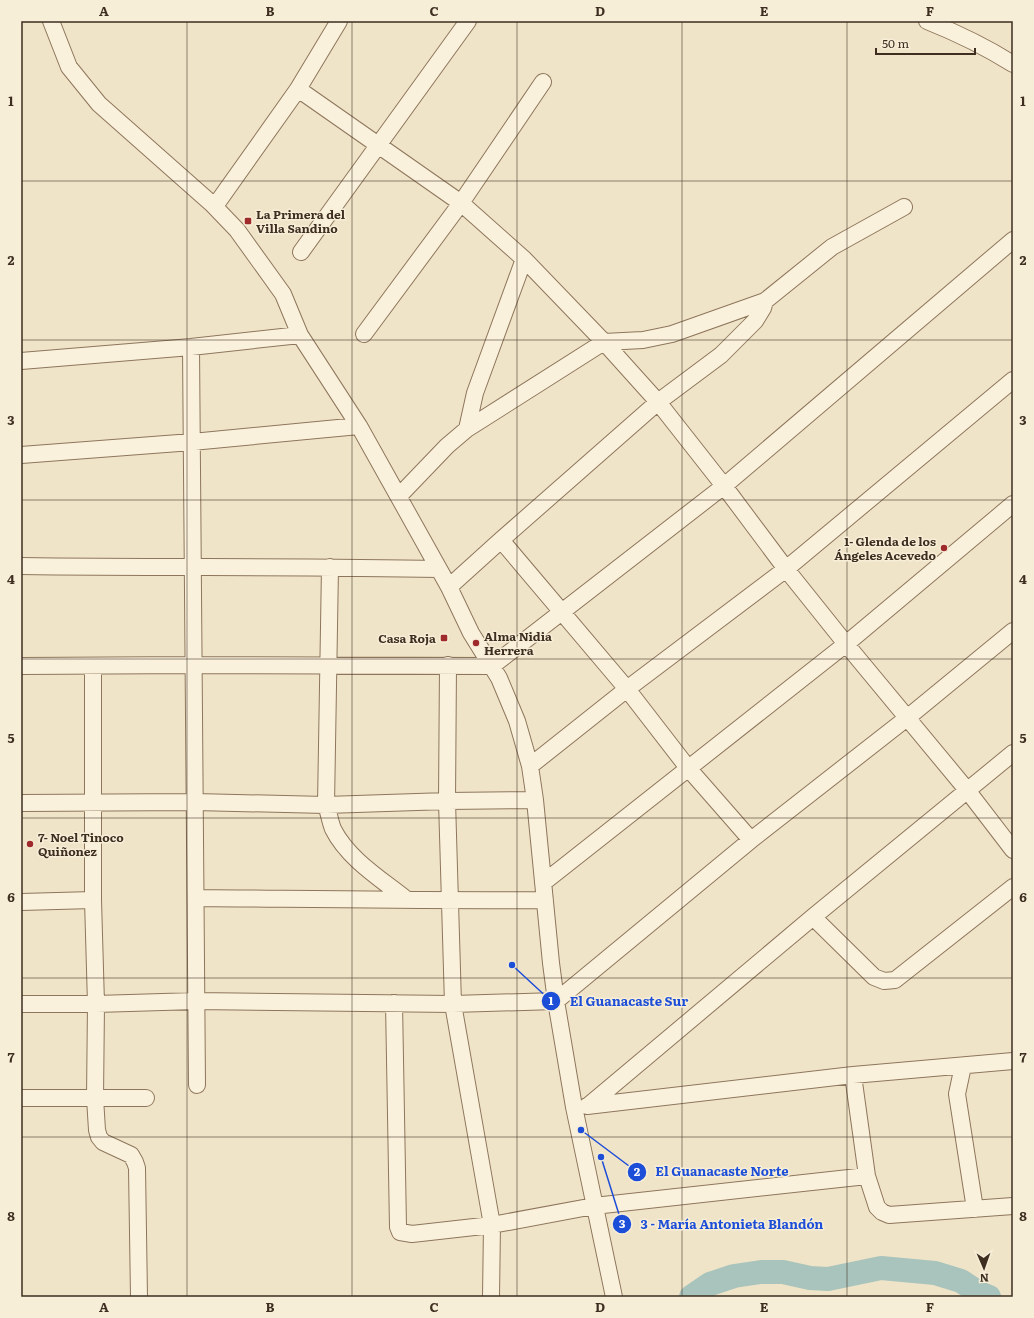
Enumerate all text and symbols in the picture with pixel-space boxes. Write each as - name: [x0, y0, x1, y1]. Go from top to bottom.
- text: A: [99, 1, 109, 20]
- text: B: [266, 1, 275, 20]
- text: C: [429, 1, 439, 20]
- text: D: [595, 1, 605, 20]
- text: E: [760, 1, 769, 20]
- text: F: [926, 1, 934, 20]
- scale bar: [876, 30, 975, 56]
- text: 50 m: [882, 34, 909, 52]
- text: 1: [8, 91, 14, 110]
- text: 1: [1020, 91, 1026, 110]
- place label: La Primera del Villa Sandino: [256, 205, 346, 237]
- marker: La Primera del Villa Sandino: [243, 216, 253, 226]
- text: 2: [8, 250, 15, 269]
- text: 2: [1020, 250, 1027, 269]
- text: 3: [7, 410, 15, 429]
- text: 3: [1019, 410, 1027, 429]
- place label: 1- Glenda de los Ángeles Acevedo: [834, 532, 937, 564]
- marker: 1- Glenda de los Ángeles Acevedo: [939, 543, 949, 553]
- text: 4: [7, 569, 15, 588]
- text: 4: [1019, 569, 1027, 588]
- place label: Alma Nidia Herrera: [484, 627, 552, 659]
- place label: Casa Roja: [378, 629, 436, 647]
- marker: Casa Roja: [439, 633, 449, 643]
- marker: Alma Nidia Herrera: [471, 638, 481, 648]
- text: 5: [7, 728, 15, 747]
- text: 5: [1019, 728, 1027, 747]
- place label: 7- Noel Tinoco Quiñonez: [38, 828, 124, 860]
- marker: 7- Noel Tinoco Quiñonez: [25, 839, 35, 849]
- text: 6: [7, 887, 15, 906]
- text: 6: [1019, 887, 1027, 906]
- callout: El Guanacaste Sur: [541, 989, 696, 1014]
- text: 1: [549, 991, 554, 1009]
- text: El Guanacaste Sur: [570, 991, 688, 1010]
- text: 7: [7, 1047, 15, 1066]
- text: 7: [1019, 1047, 1027, 1066]
- callout: El Guanacaste Norte: [627, 1159, 797, 1184]
- text: El Guanacaste Norte: [655, 1161, 789, 1180]
- text: 2: [634, 1162, 641, 1180]
- text: 8: [7, 1206, 15, 1225]
- text: 8: [1019, 1206, 1027, 1225]
- callout: 3 - María Antonieta Blandón: [612, 1212, 831, 1237]
- text: 3: [619, 1214, 626, 1232]
- text: 3 - María Antonieta Blandón: [641, 1214, 823, 1233]
- north arrow: [964, 1248, 1004, 1288]
- text: N: [979, 1271, 989, 1287]
- text: A: [99, 1297, 109, 1316]
- text: B: [266, 1297, 275, 1316]
- text: C: [429, 1297, 439, 1316]
- text: D: [595, 1297, 605, 1316]
- text: E: [760, 1297, 769, 1316]
- text: F: [926, 1297, 934, 1316]

